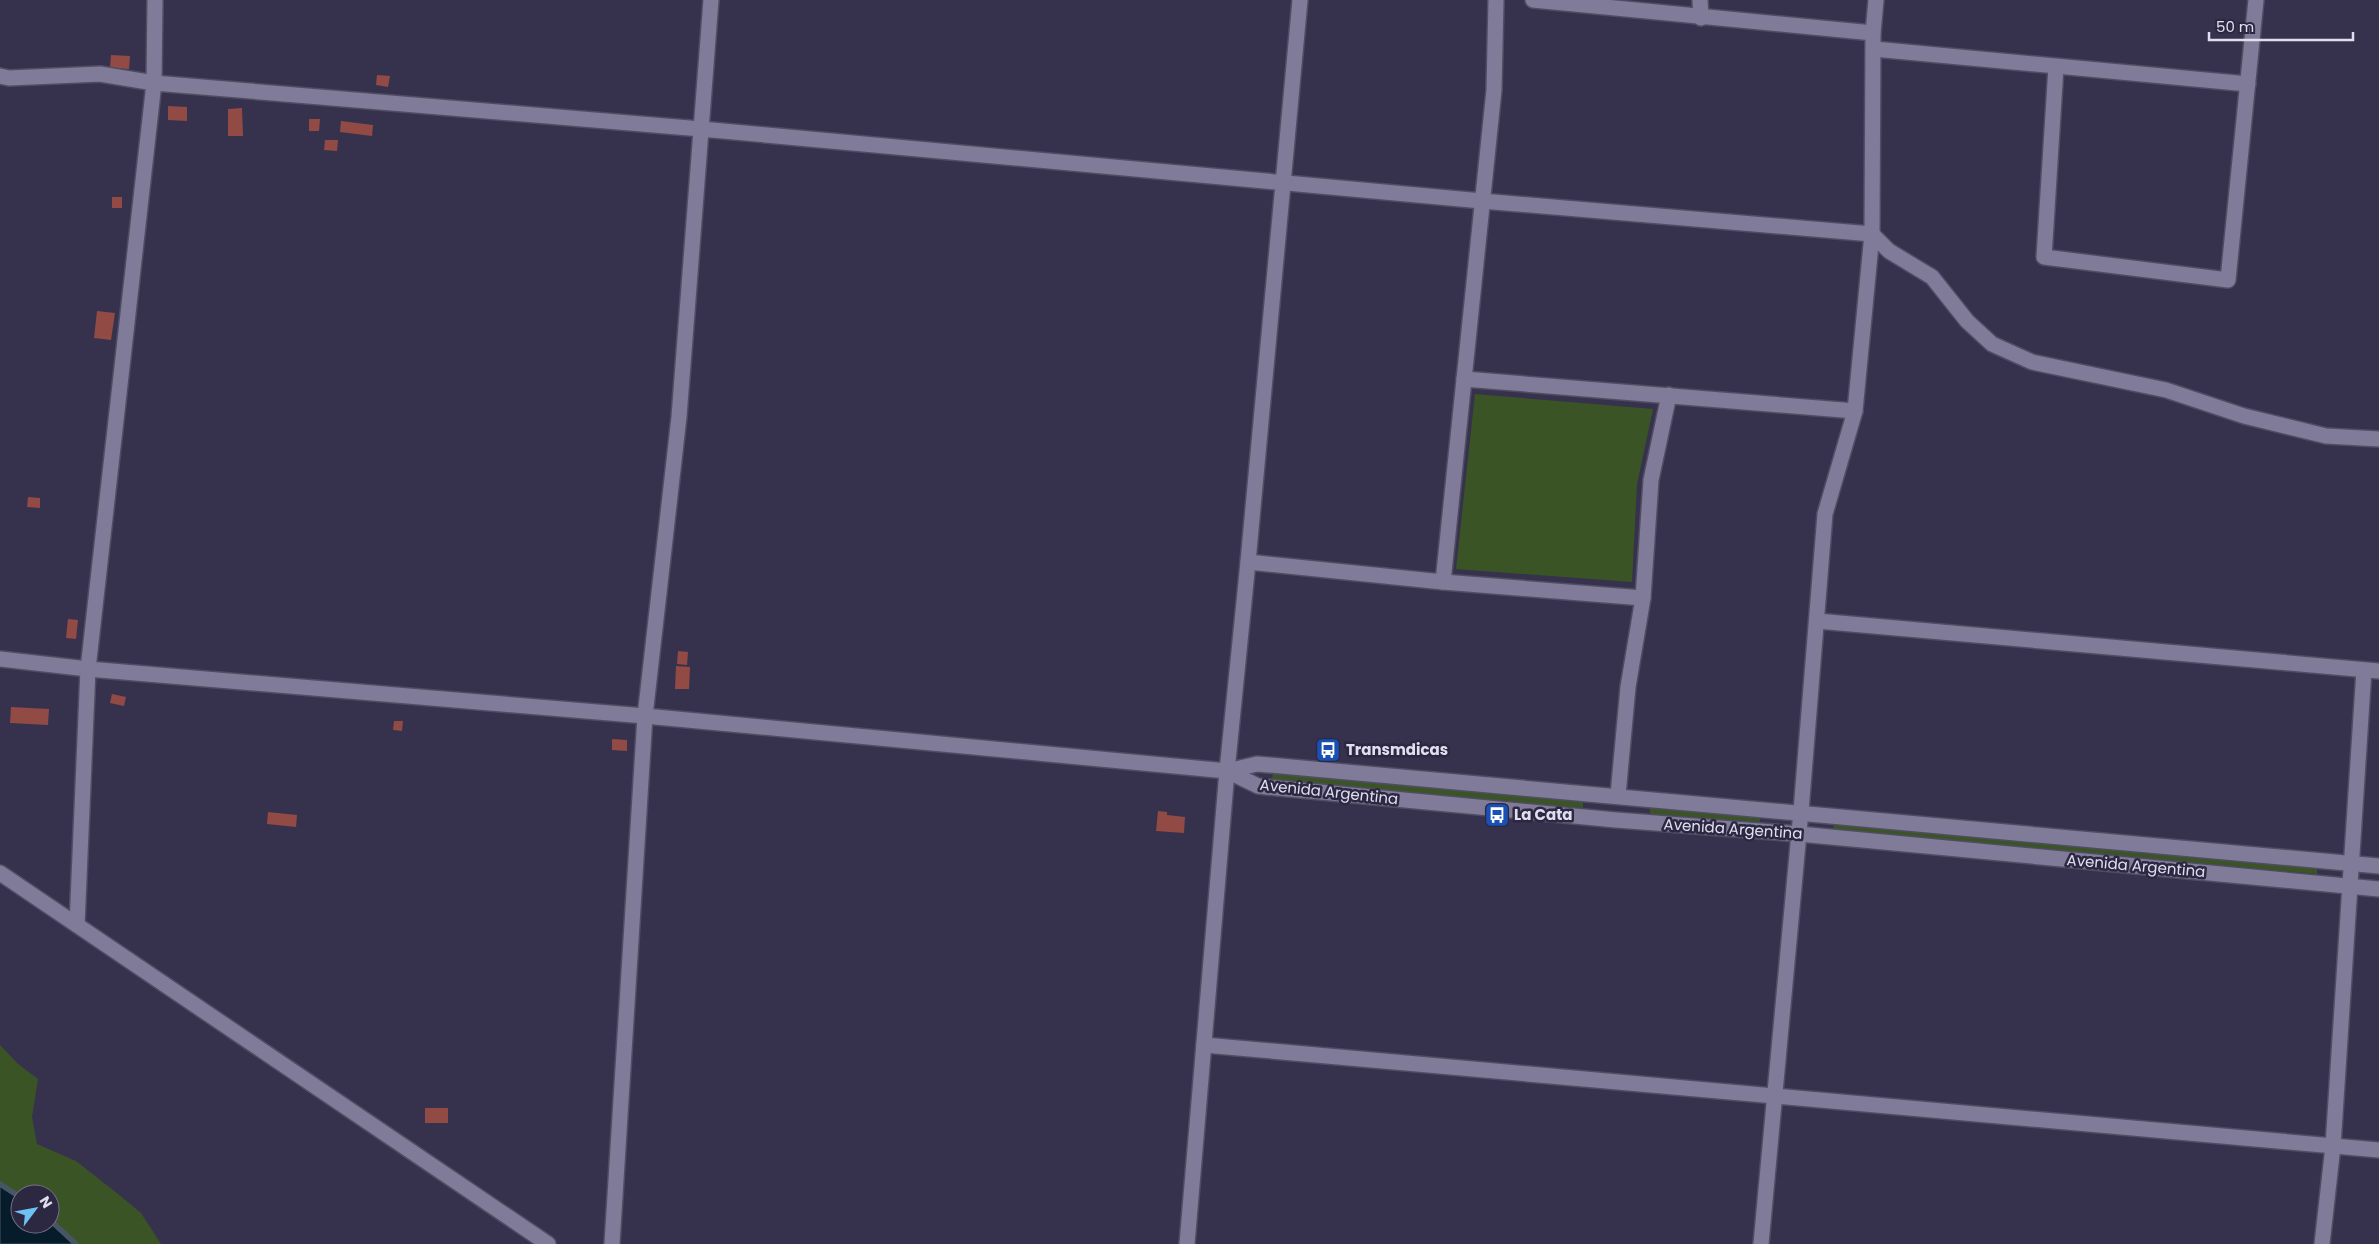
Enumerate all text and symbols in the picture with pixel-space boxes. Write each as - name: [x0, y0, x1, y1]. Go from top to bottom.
- scale bar: [2209, 10, 2353, 42]
- text: 50 m: [2216, 16, 2254, 37]
- bus stop icon: Transmdicas: [1315, 737, 1341, 763]
- place label: Transmdicas: [1346, 739, 1448, 760]
- street label: Avenida Argentina: [1259, 774, 1399, 809]
- bus stop icon: La Cata: [1484, 802, 1510, 828]
- place label: La Cata: [1514, 804, 1572, 825]
- street label: Avenida Argentina: [1663, 813, 1803, 844]
- street label: Avenida Argentina: [2066, 849, 2206, 882]
- north arrow: [10, 1184, 60, 1234]
- text: N: [35, 1192, 57, 1212]

